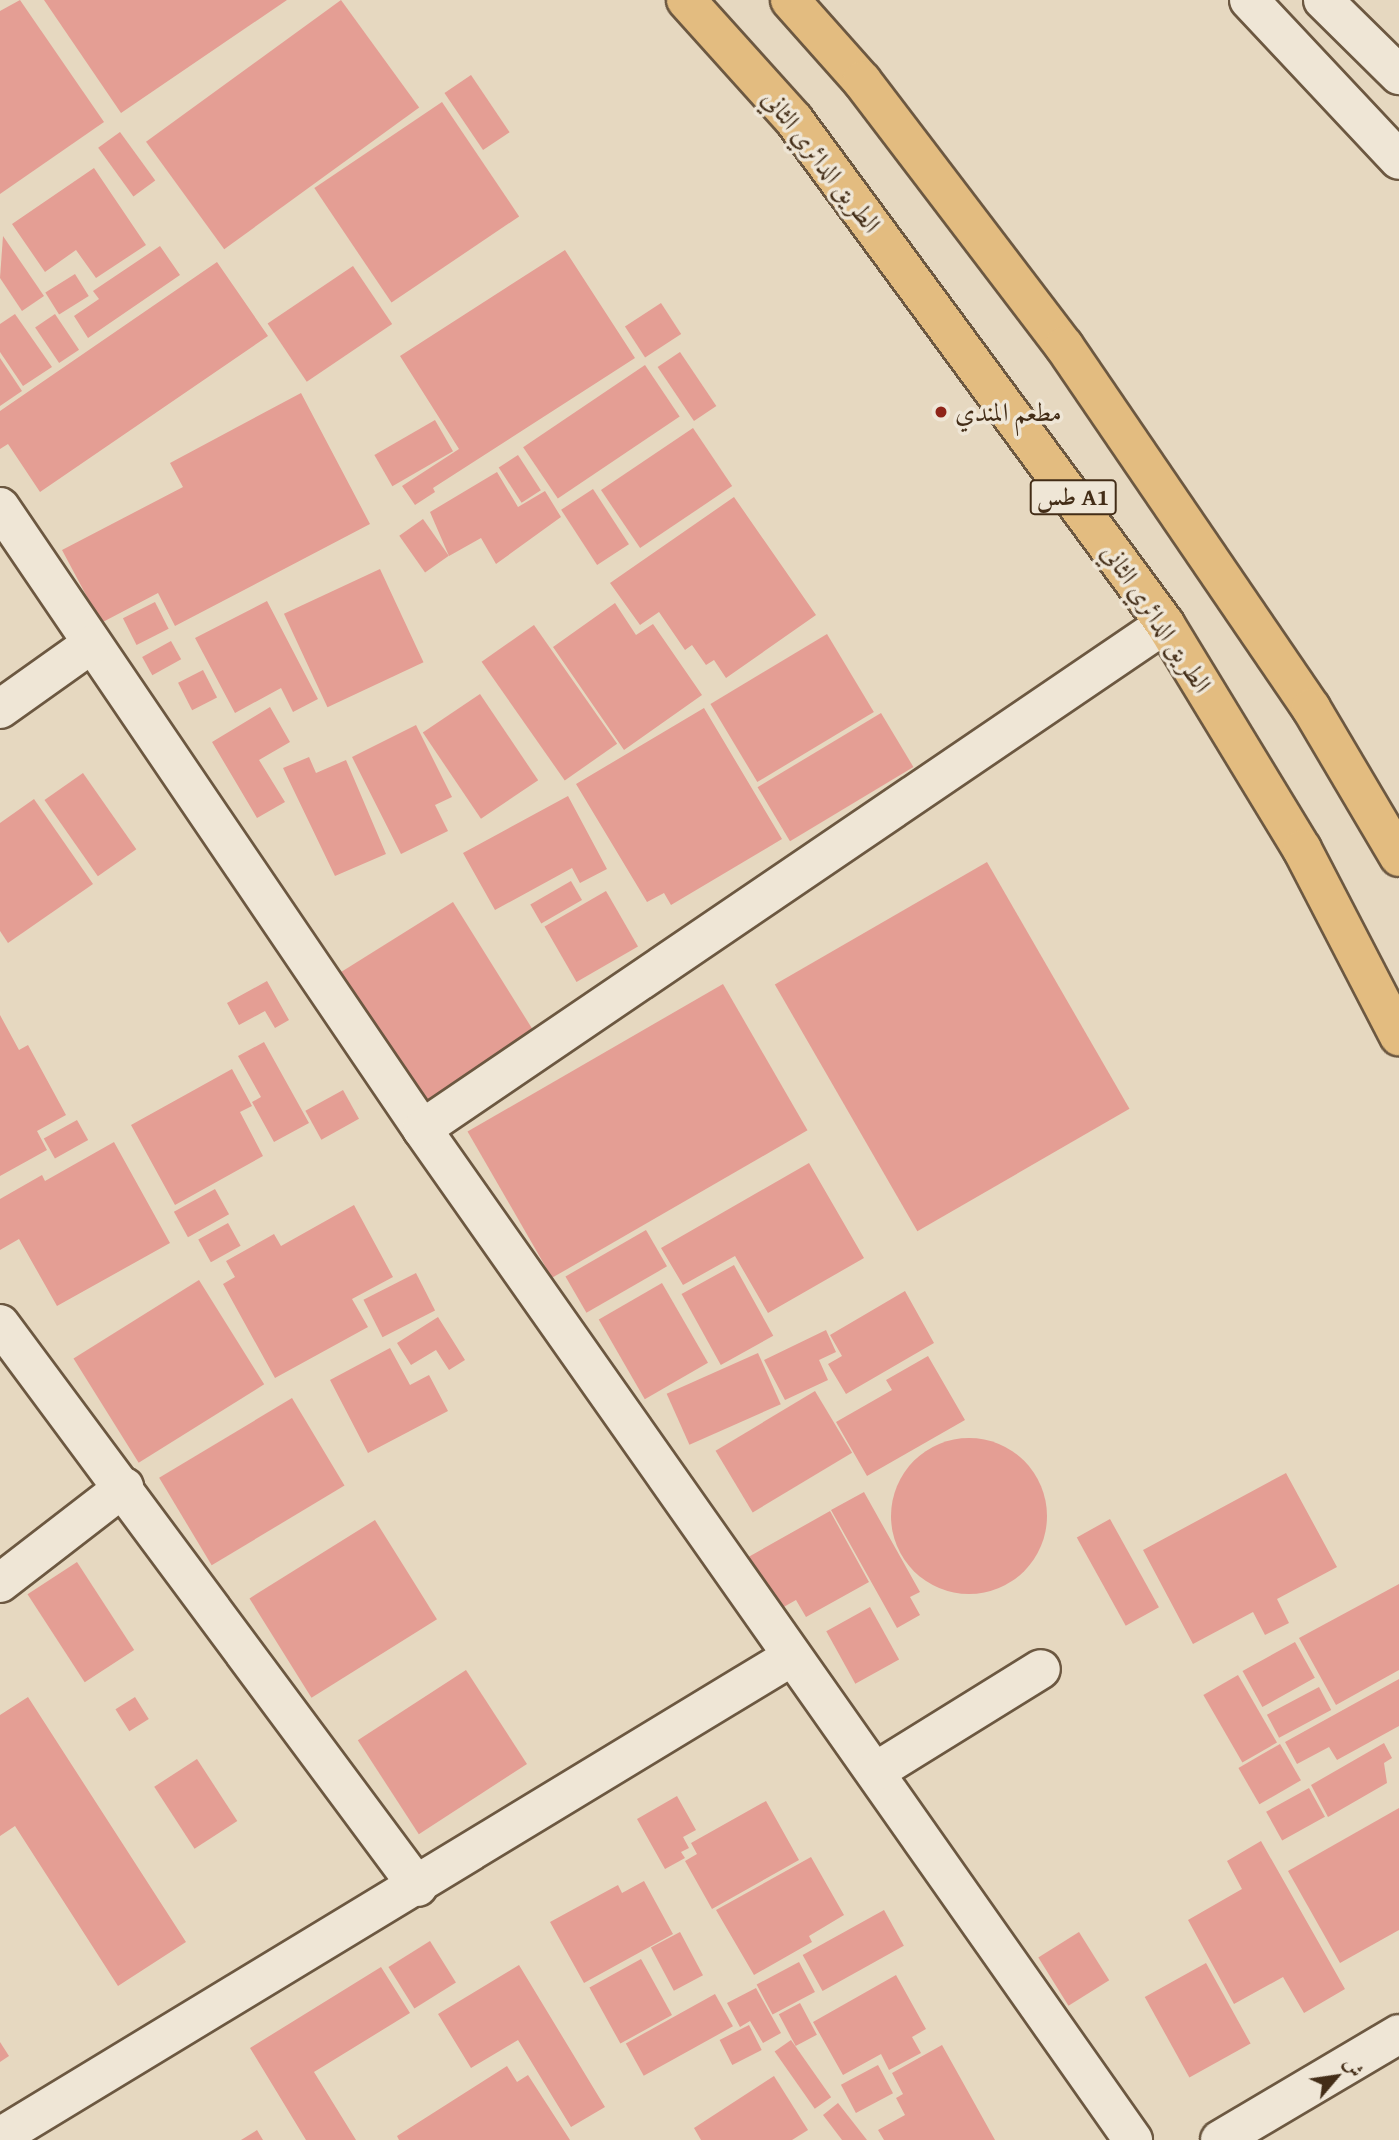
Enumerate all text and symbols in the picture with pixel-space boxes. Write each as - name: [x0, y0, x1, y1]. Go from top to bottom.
- street label: الطريق الدائري الثاني: [756, 83, 888, 239]
- place label: مطعم المندي: [955, 396, 1062, 428]
- marker: مطعم المندي: [933, 404, 949, 420]
- road number: طس A1: [1029, 476, 1117, 518]
- street label: الطريق الدائري الثاني: [1096, 537, 1218, 699]
- north arrow: [1301, 2042, 1371, 2112]
- text: ش: [1338, 2052, 1371, 2082]

